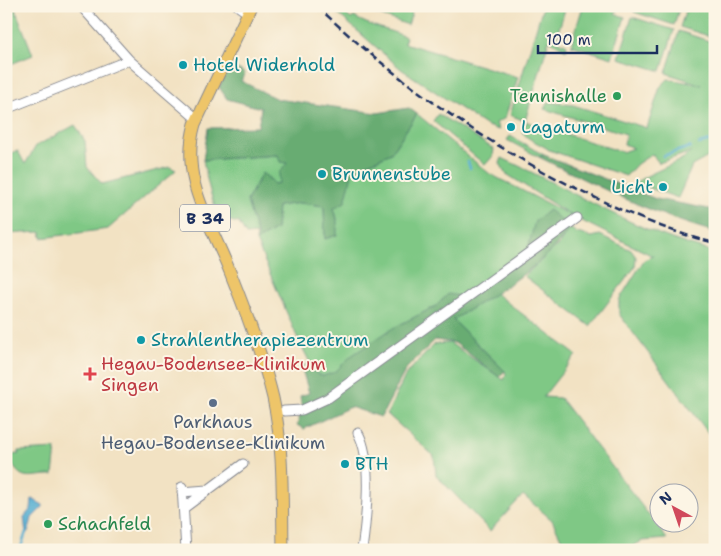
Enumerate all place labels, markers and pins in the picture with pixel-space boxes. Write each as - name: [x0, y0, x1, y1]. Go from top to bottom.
- place label: Hotel Widerhold: [193, 53, 335, 77]
- marker: Hotel Widerhold: [177, 59, 189, 71]
- place label: Tennishalle: [510, 84, 607, 108]
- marker: Tennishalle: [611, 90, 623, 102]
- place label: Lagaturm: [521, 115, 605, 139]
- marker: Lagaturm: [505, 121, 517, 133]
- place label: Brunnenstube: [332, 162, 451, 186]
- marker: Brunnenstube: [316, 168, 328, 180]
- place label: Licht: [611, 175, 653, 199]
- marker: Licht: [657, 181, 669, 193]
- place label: Strahlentherapiezentrum: [151, 328, 368, 352]
- marker: Strahlentherapiezentrum: [135, 334, 147, 346]
- place label: Hegau-Bodensee-Klinikum Singen: [101, 352, 326, 397]
- marker: Hegau-Bodensee-Klinikum Singen: [83, 367, 97, 381]
- marker: Parkhaus Hegau-Bodensee-Klinikum: [207, 397, 219, 409]
- place label: Parkhaus Hegau-Bodensee-Klinikum: [101, 410, 325, 455]
- place label: BTH: [355, 452, 389, 476]
- marker: BTH: [339, 458, 351, 470]
- place label: Schachfeld: [58, 512, 151, 536]
- marker: Schachfeld: [42, 518, 54, 530]

